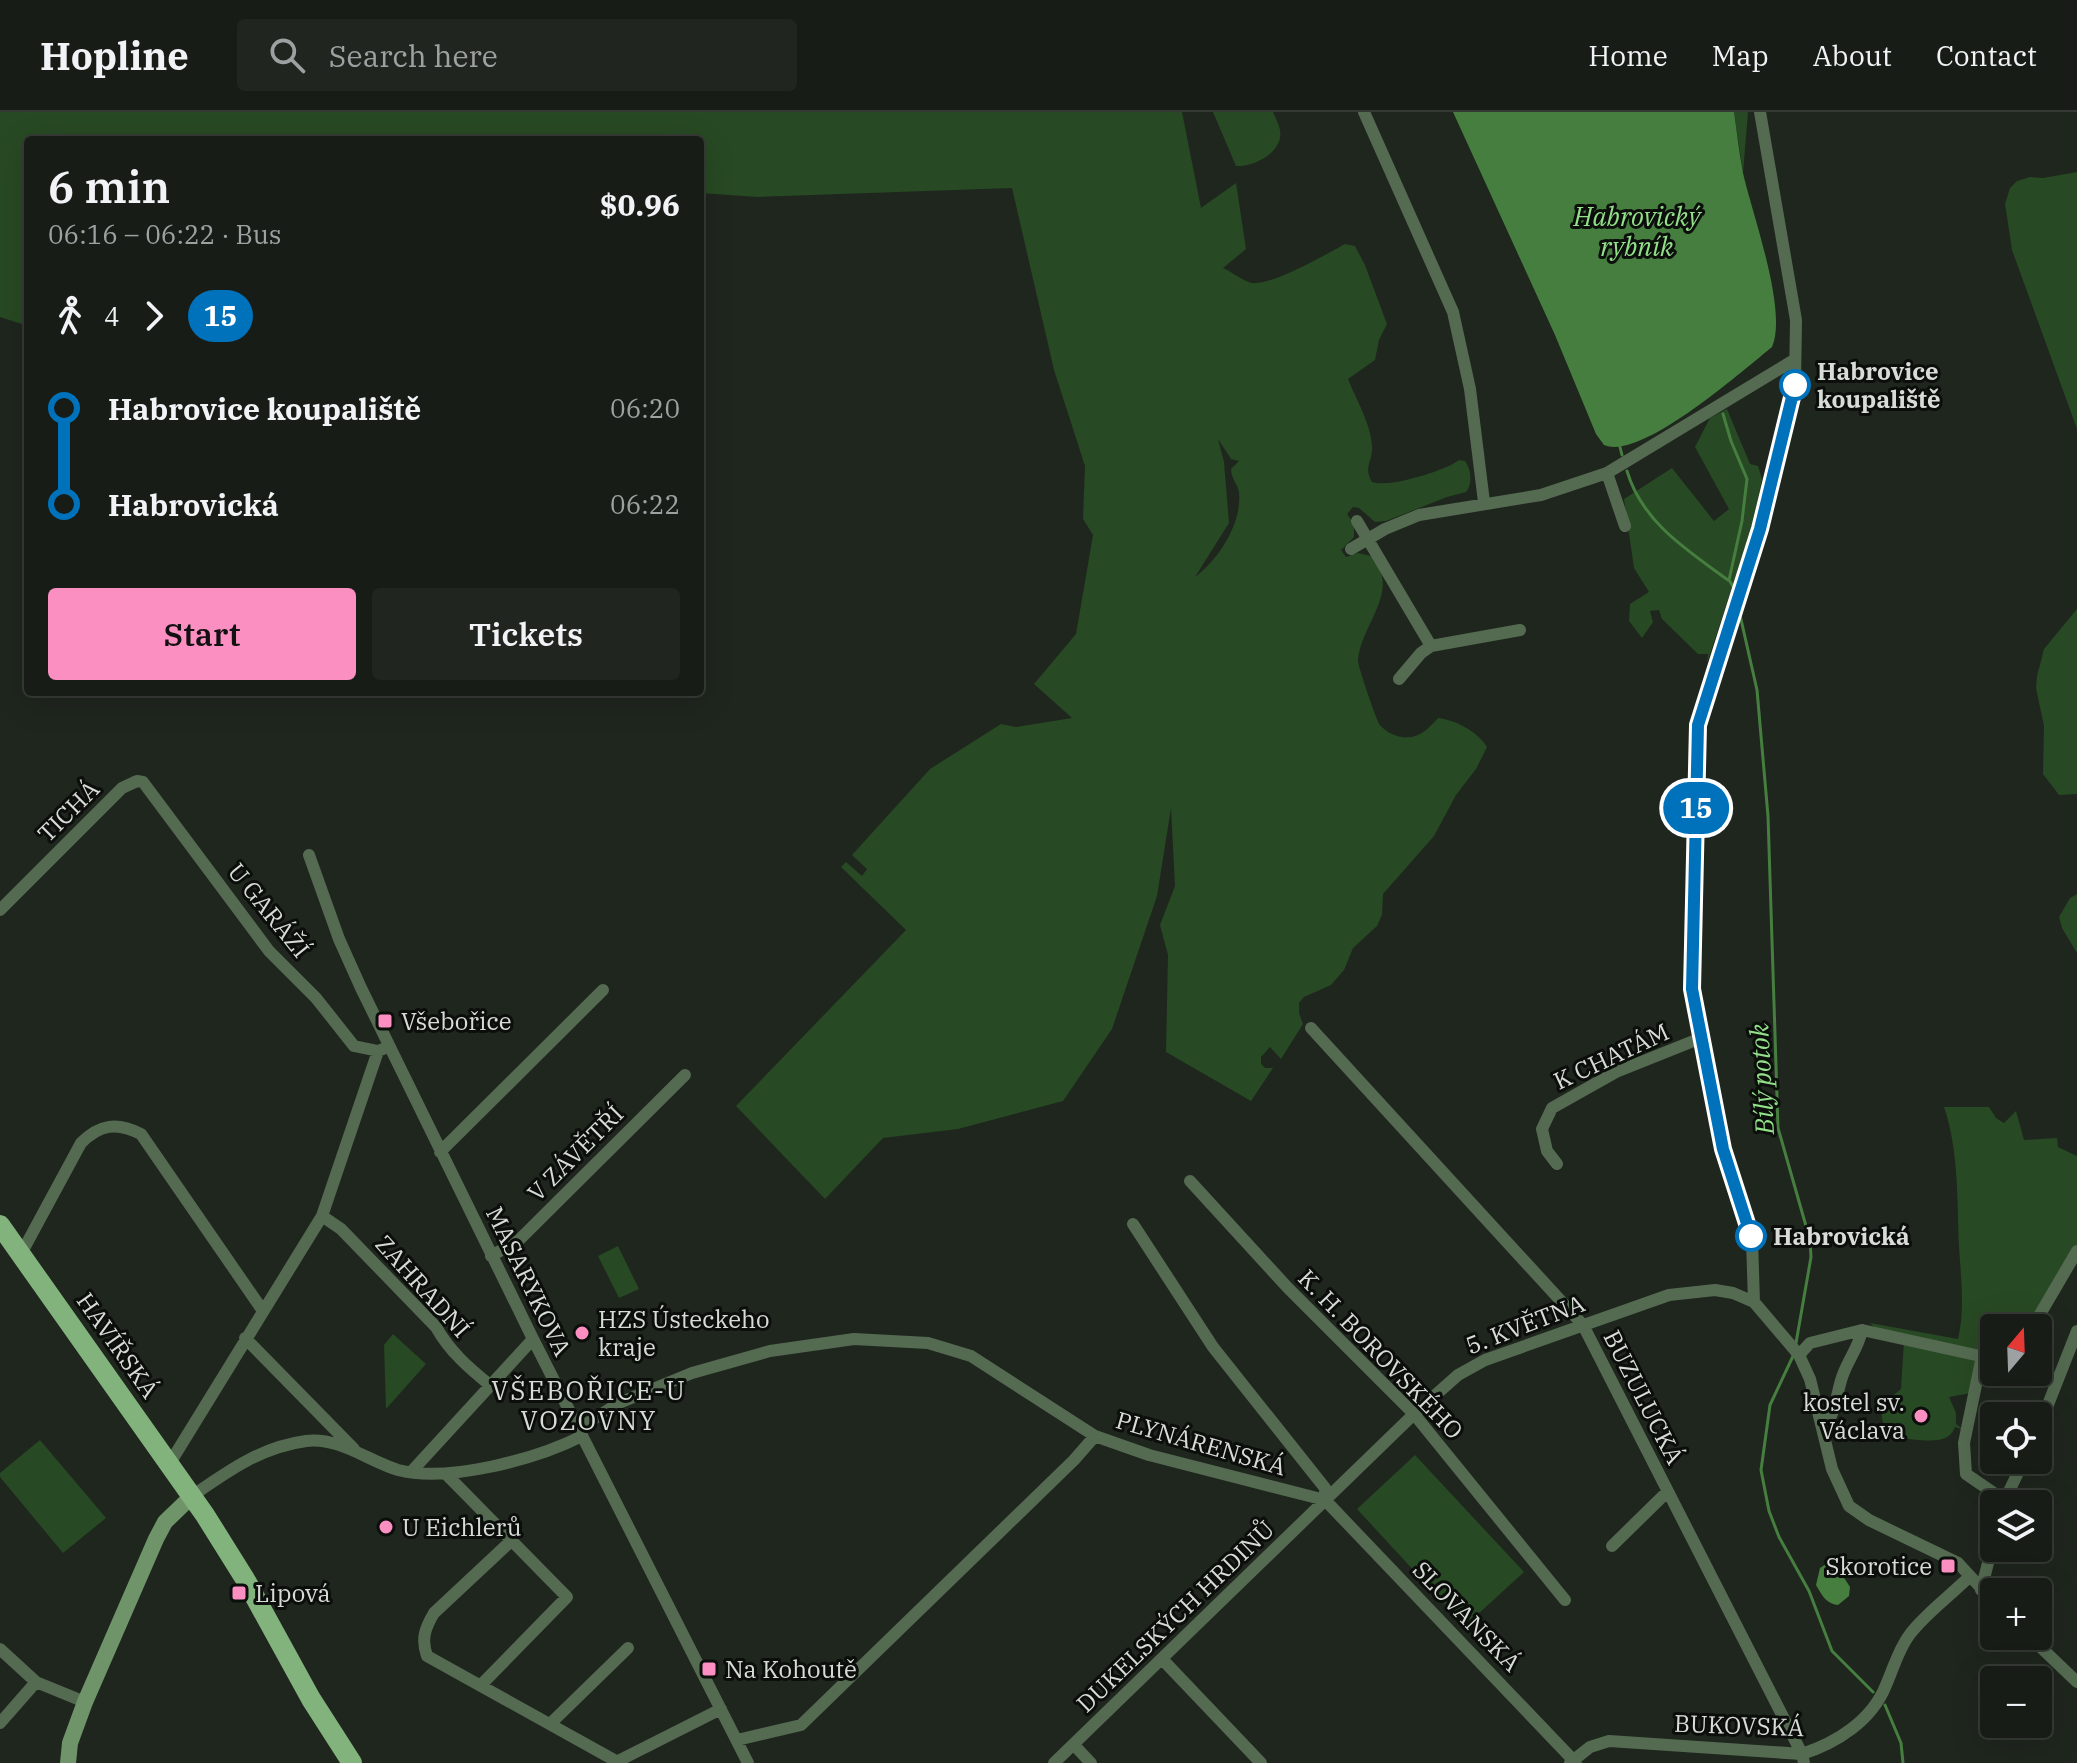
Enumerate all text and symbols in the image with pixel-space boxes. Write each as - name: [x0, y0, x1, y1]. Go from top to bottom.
- search box: [237, 19, 797, 91]
- text: Hopline: [40, 31, 189, 80]
- icon: search: [265, 33, 309, 77]
- text: Search here: [329, 36, 498, 75]
- text: Home: [1588, 37, 1668, 74]
- text: Map: [1712, 37, 1769, 74]
- text: About: [1813, 37, 1892, 74]
- text: Contact: [1936, 37, 2037, 74]
- text: 6 min: [48, 158, 170, 215]
- text: $0.96: [600, 185, 680, 224]
- water label: Habrovický rybník: [1573, 199, 1703, 263]
- text: 06:16 – 06:22 · Bus: [48, 217, 282, 251]
- icon: walk: [48, 294, 92, 338]
- icon: forward: [132, 294, 176, 338]
- text: 15: [204, 297, 237, 334]
- text: 4: [104, 299, 120, 333]
- place label: Habrovice koupaliště: [1817, 355, 1941, 415]
- marker: Habrovice koupaliště: [1780, 370, 1810, 400]
- text: Habrovice koupaliště: [108, 389, 421, 428]
- text: 06:20: [610, 391, 680, 425]
- text: Habrovická: [108, 485, 279, 524]
- text: 06:22: [610, 487, 680, 521]
- button: Start: [48, 588, 356, 680]
- button: Tickets: [372, 588, 680, 680]
- street label: TICHÁ: [30, 773, 106, 849]
- line badge: 15: [1660, 782, 1732, 834]
- text: 15: [1679, 789, 1713, 826]
- street label: U GARÁŽÍ: [221, 856, 317, 964]
- place label: Všebořice: [401, 1005, 512, 1037]
- marker: Všebořice: [376, 1012, 394, 1030]
- street label: K CHATÁM: [1548, 1015, 1674, 1097]
- water label: Bílý potok: [1741, 1022, 1781, 1136]
- street label: V ZÁVĚTŘÍ: [520, 1098, 630, 1208]
- street label: MASARYKOVA: [479, 1201, 579, 1361]
- place label: Habrovická: [1773, 1220, 1910, 1252]
- marker: Habrovická: [1736, 1221, 1766, 1251]
- street label: ZAHRADNÍ: [368, 1228, 478, 1344]
- street label: K. H. BOROVSKÉHO: [1292, 1262, 1470, 1446]
- street label: HAVÍŘSKÁ: [70, 1286, 166, 1405]
- street label: 5. KVĚTNA: [1461, 1286, 1590, 1361]
- place label: HZS Ústeckeho kraje: [598, 1303, 770, 1363]
- north arrow: [1980, 1314, 2052, 1386]
- map controls: [1980, 1314, 2052, 1738]
- marker: HZS Ústeckeho kraje: [573, 1324, 591, 1342]
- street label: BUZULUCKÁ: [1596, 1324, 1692, 1470]
- district label: VŠEBOŘICE-U VOZOVNY: [491, 1373, 687, 1437]
- place label: kostel sv. Václava: [1803, 1386, 1905, 1446]
- button: locate: [1980, 1402, 2052, 1474]
- street label: PLYNÁRENSKÁ: [1112, 1403, 1290, 1483]
- marker: kostel sv. Václava: [1912, 1407, 1930, 1425]
- button: layers: [1980, 1490, 2052, 1562]
- place label: U Eichlerů: [402, 1511, 522, 1543]
- street label: DUKELSKÝCH HRDINŮ: [1069, 1513, 1281, 1719]
- marker: U Eichlerů: [377, 1518, 395, 1536]
- place label: Skorotice: [1825, 1550, 1932, 1582]
- street label: SLOVANSKÁ: [1406, 1554, 1528, 1679]
- marker: Skorotice: [1939, 1557, 1957, 1575]
- place label: Lipová: [255, 1577, 331, 1609]
- button: +: [1980, 1578, 2052, 1650]
- marker: Lipová: [230, 1584, 248, 1602]
- place label: Na Kohoutě: [725, 1653, 857, 1685]
- marker: Na Kohoutě: [700, 1660, 718, 1678]
- button: −: [1980, 1666, 2052, 1738]
- street label: BUKOVSKÁ: [1673, 1707, 1805, 1743]

